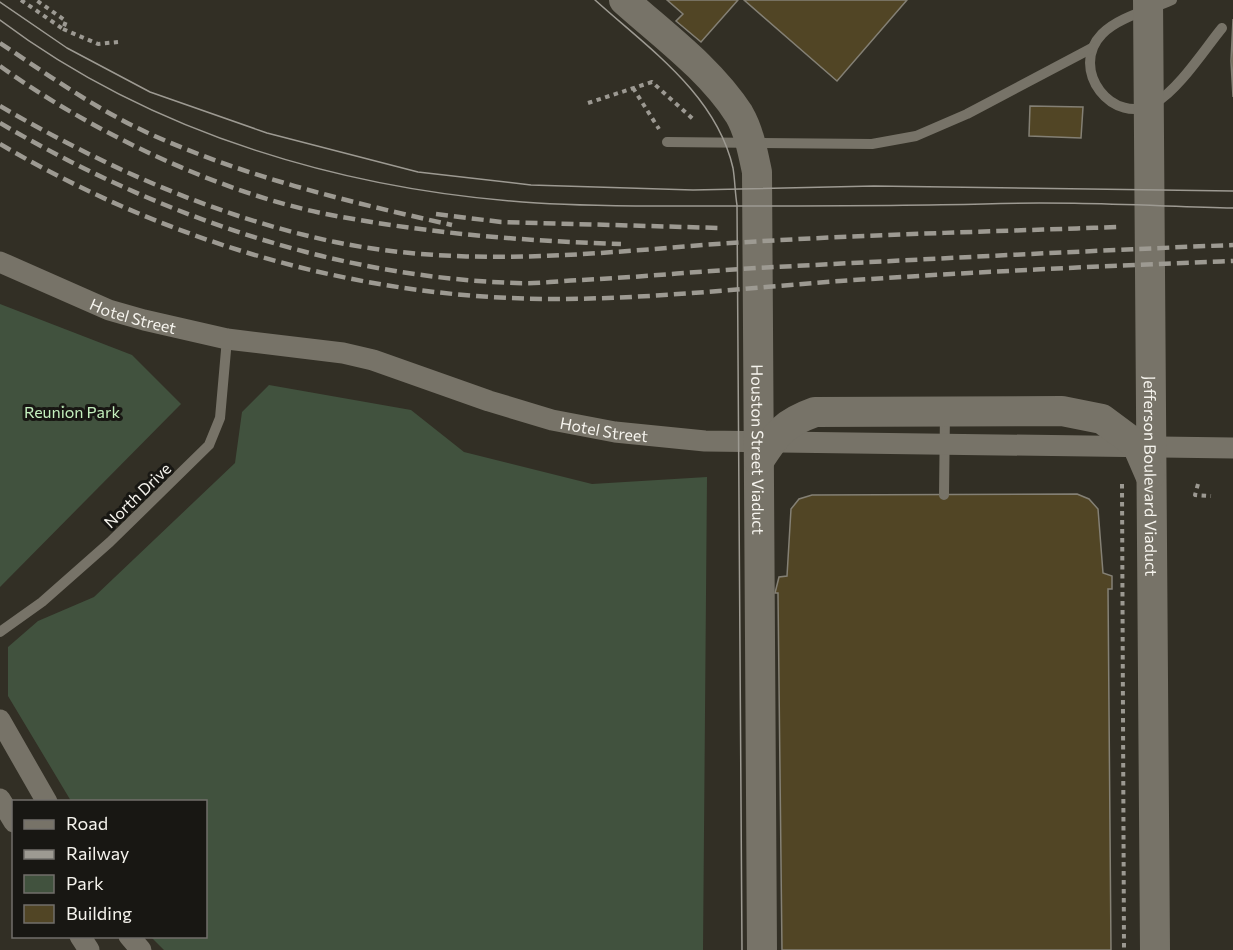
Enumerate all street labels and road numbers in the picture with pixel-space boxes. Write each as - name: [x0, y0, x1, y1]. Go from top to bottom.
- street label: Hotel Street: [87, 293, 179, 337]
- street label: Houston Street Viaduct: [749, 364, 769, 535]
- street label: Jefferson Boulevard Viaduct: [1141, 376, 1162, 577]
- street label: Hotel Street: [559, 412, 649, 445]
- street label: North Drive: [100, 458, 174, 532]

